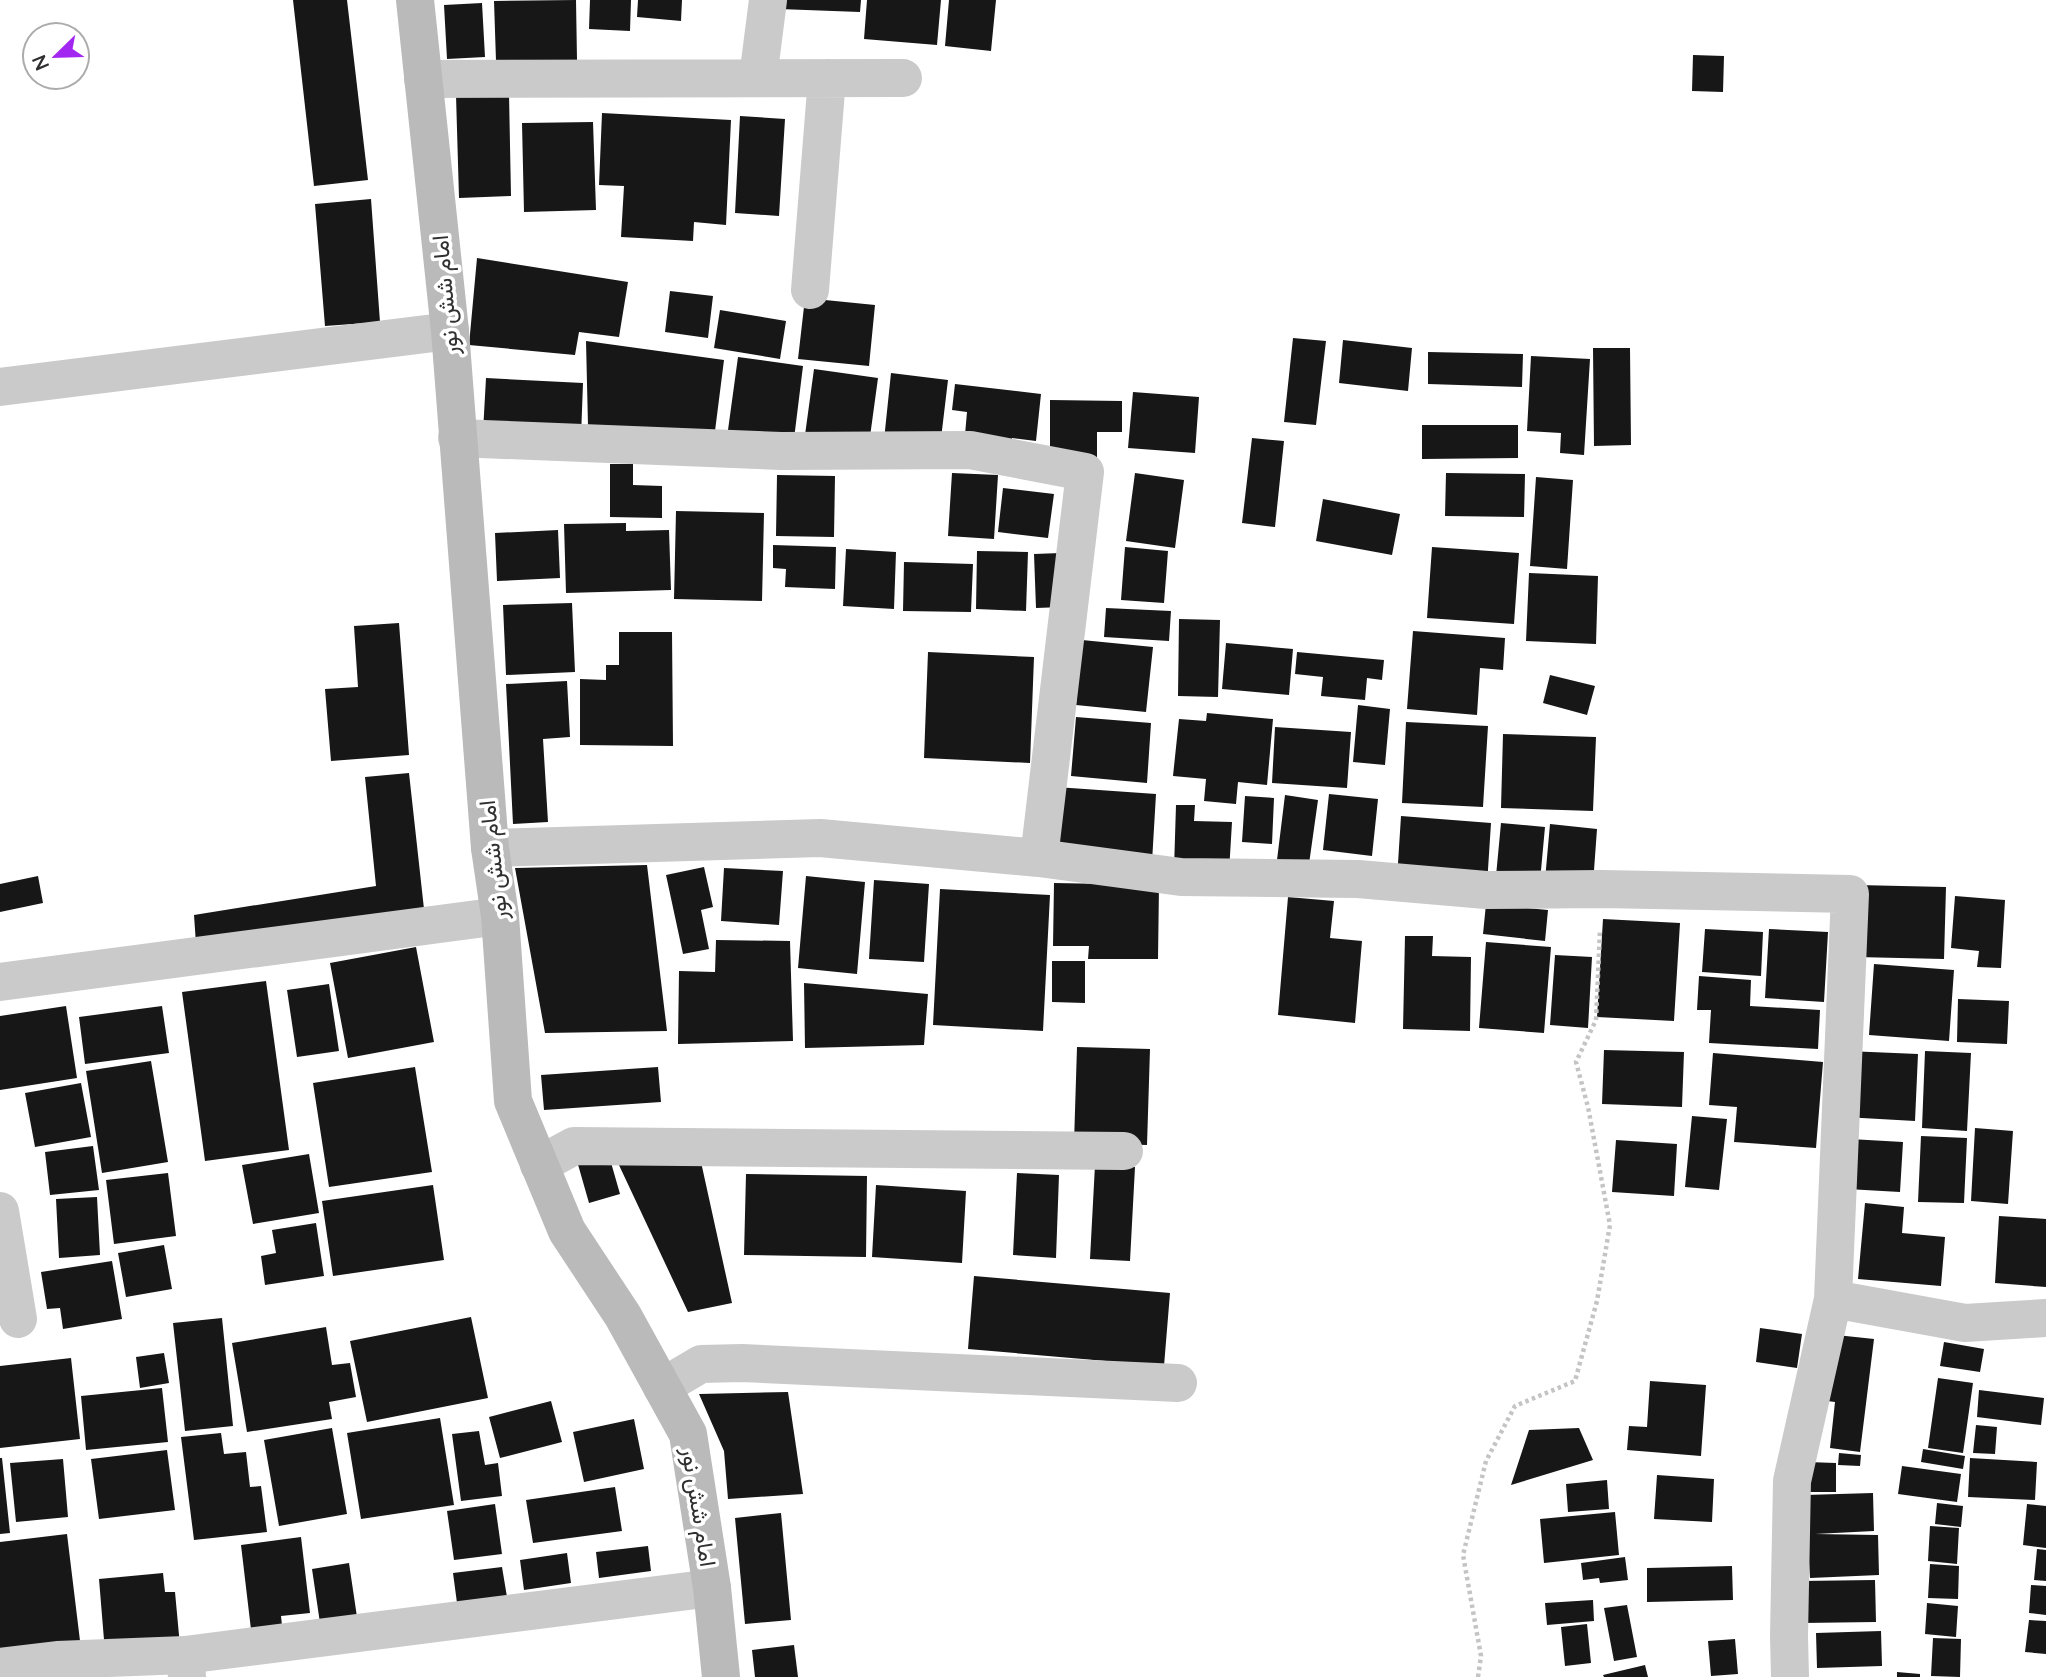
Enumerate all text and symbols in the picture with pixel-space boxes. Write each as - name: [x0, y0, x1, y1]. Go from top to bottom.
- north arrow: [21, 21, 91, 91]
- text: N: [26, 52, 53, 74]
- street label: امام شش نور: [425, 234, 465, 357]
- street label: امام شش نور: [472, 799, 514, 922]
- street label: امام شش نور: [675, 1444, 723, 1569]

